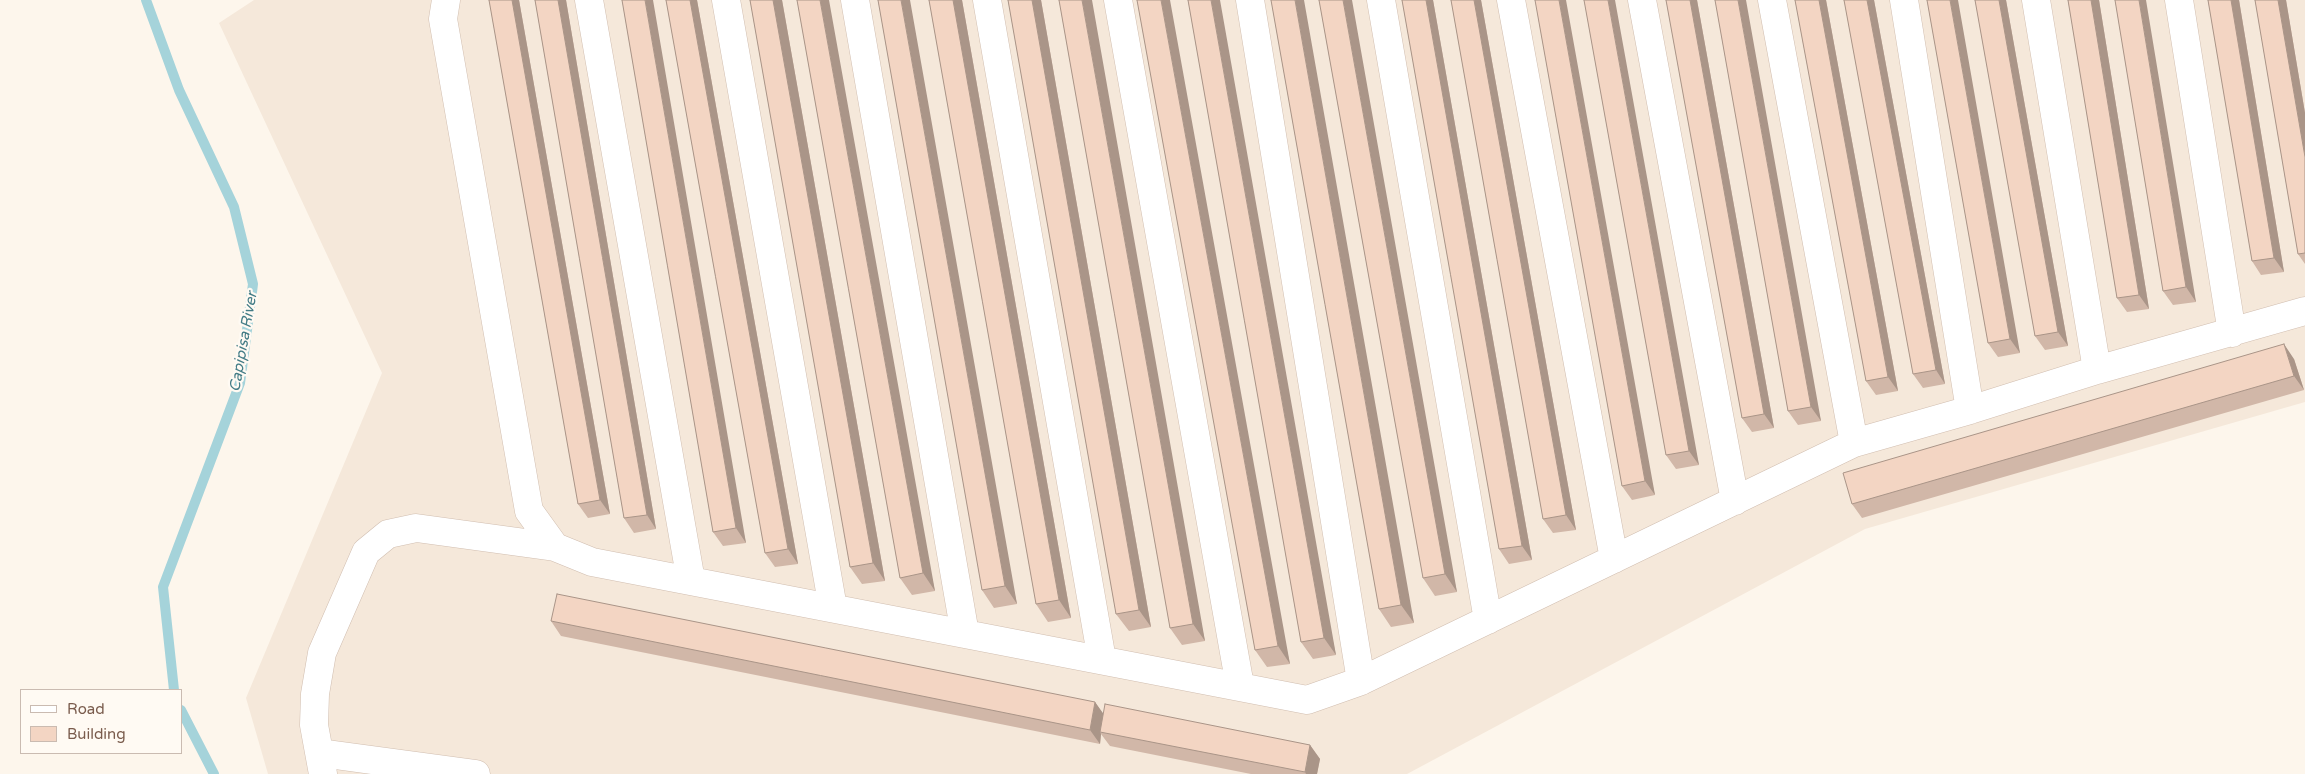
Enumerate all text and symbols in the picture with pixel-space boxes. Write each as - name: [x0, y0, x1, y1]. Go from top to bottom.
- water label: Capipisa River: [226, 291, 262, 393]
- legend: [20, 689, 182, 754]
- text: Road: [67, 700, 105, 718]
- text: Building: [67, 725, 126, 743]

